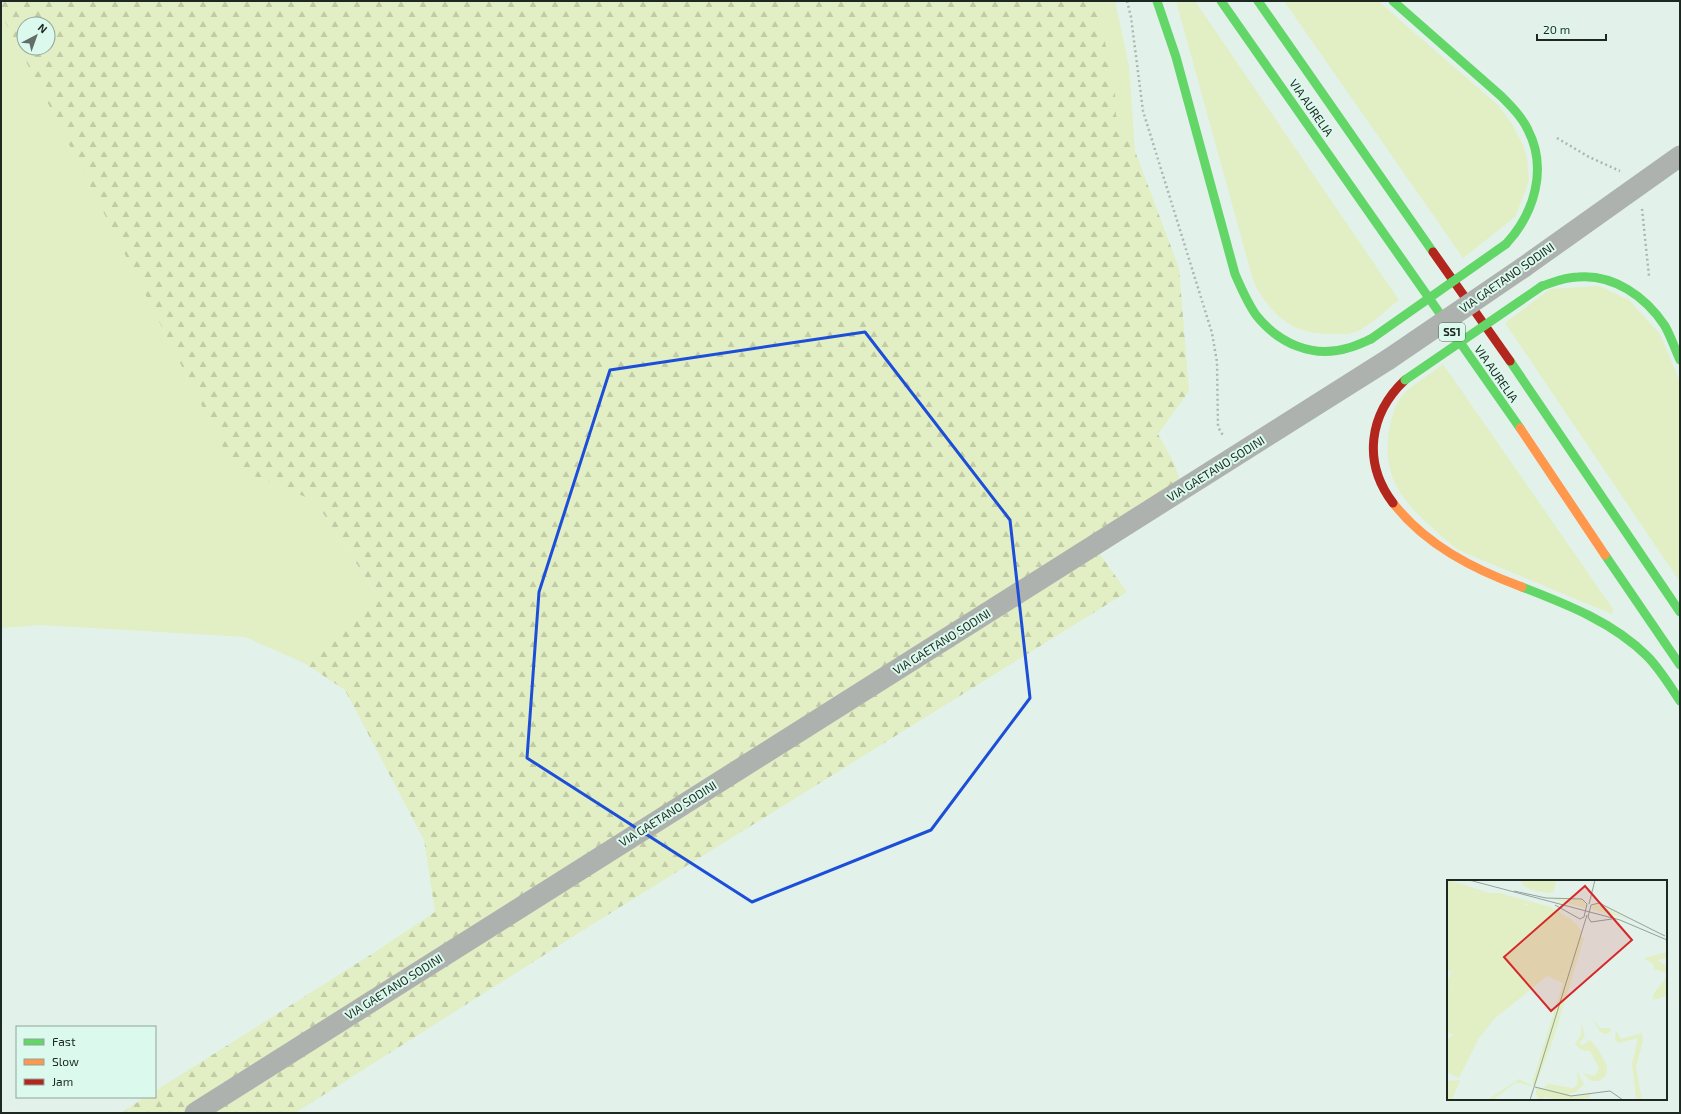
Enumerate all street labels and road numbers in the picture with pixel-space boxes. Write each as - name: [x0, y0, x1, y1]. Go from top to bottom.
- street label: VIA AURELIA: [1287, 76, 1337, 139]
- street label: VIA GAETANO SODINI: [1456, 239, 1556, 315]
- road number: SS1: [1439, 323, 1465, 341]
- street label: VIA AURELIA: [1472, 342, 1522, 405]
- street label: VIA GAETANO SODINI: [1164, 432, 1267, 504]
- street label: VIA GAETANO SODINI: [890, 605, 993, 677]
- street label: VIA GAETANO SODINI: [616, 777, 719, 849]
- street label: VIA GAETANO SODINI: [342, 950, 445, 1022]

